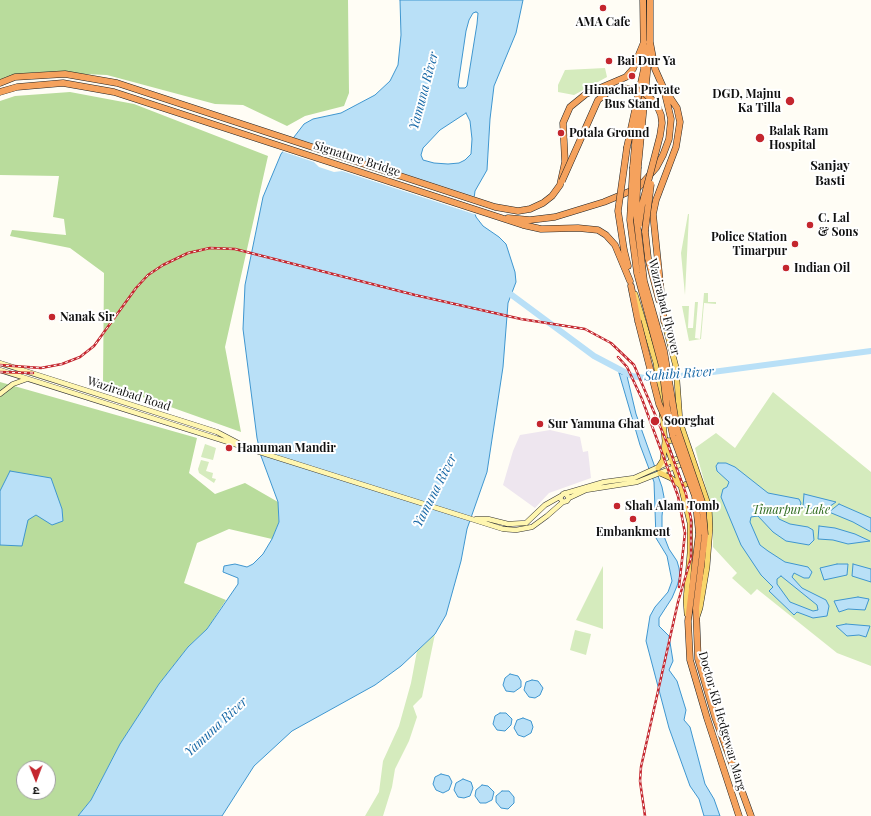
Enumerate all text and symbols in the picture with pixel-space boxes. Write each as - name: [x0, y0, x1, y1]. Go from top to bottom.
- marker: AMA Cafe: [598, 3, 608, 13]
- place label: AMA Cafe: [576, 15, 630, 29]
- water label: Yamuna River: [406, 50, 442, 132]
- place label: Bai Dur Ya: [617, 54, 676, 68]
- marker: Bai Dur Ya: [604, 56, 614, 66]
- marker: Himachal Private Bus Stand: [627, 71, 637, 81]
- place label: Himachal Private Bus Stand: [584, 83, 680, 111]
- place label: DGD, Majnu Ka Tilla: [712, 87, 781, 115]
- marker: DGD, Majnu Ka Tilla: [784, 95, 796, 107]
- place label: Balak Ram Hospital: [769, 124, 828, 152]
- place label: Potala Ground: [569, 126, 649, 140]
- marker: Potala Ground: [556, 128, 566, 138]
- marker: Balak Ram Hospital: [754, 132, 766, 144]
- street label: Signature Bridge: [312, 138, 402, 180]
- district label: Sanjay Basti: [810, 158, 850, 189]
- place label: C. Lal & Sons: [818, 211, 858, 239]
- marker: C. Lal & Sons: [805, 220, 815, 230]
- place label: Police Station Timarpur: [711, 230, 787, 258]
- marker: Police Station Timarpur: [790, 239, 800, 249]
- street label: Wazirabad Flyover: [645, 257, 683, 357]
- place label: Indian Oil: [794, 261, 850, 275]
- marker: Indian Oil: [781, 263, 791, 273]
- place label: Nanak Sir: [60, 310, 114, 324]
- marker: Nanak Sir: [47, 312, 57, 322]
- water label: Sahibi River: [644, 364, 714, 384]
- street label: Wazirabad Road: [86, 374, 172, 414]
- place label: Soorghat: [664, 414, 715, 428]
- marker: Soorghat: [649, 415, 661, 427]
- place label: Sur Yamuna Ghat: [548, 417, 645, 431]
- marker: Sur Yamuna Ghat: [535, 419, 545, 429]
- place label: Hanuman Mandir: [237, 441, 336, 455]
- marker: Hanuman Mandir: [224, 443, 234, 453]
- water label: Yamuna River: [410, 452, 460, 530]
- place label: Shah Alam Tomb: [625, 499, 719, 513]
- marker: Shah Alam Tomb: [612, 501, 622, 511]
- park label: Timarpur Lake: [752, 503, 830, 517]
- marker: Embankment: [628, 514, 638, 524]
- place label: Embankment: [596, 525, 670, 539]
- street label: Doctor KB Hedgewar Marg: [695, 650, 749, 792]
- water label: Yamuna River: [181, 694, 251, 760]
- north arrow: [16, 760, 56, 800]
- text: उ: [33, 784, 40, 799]

